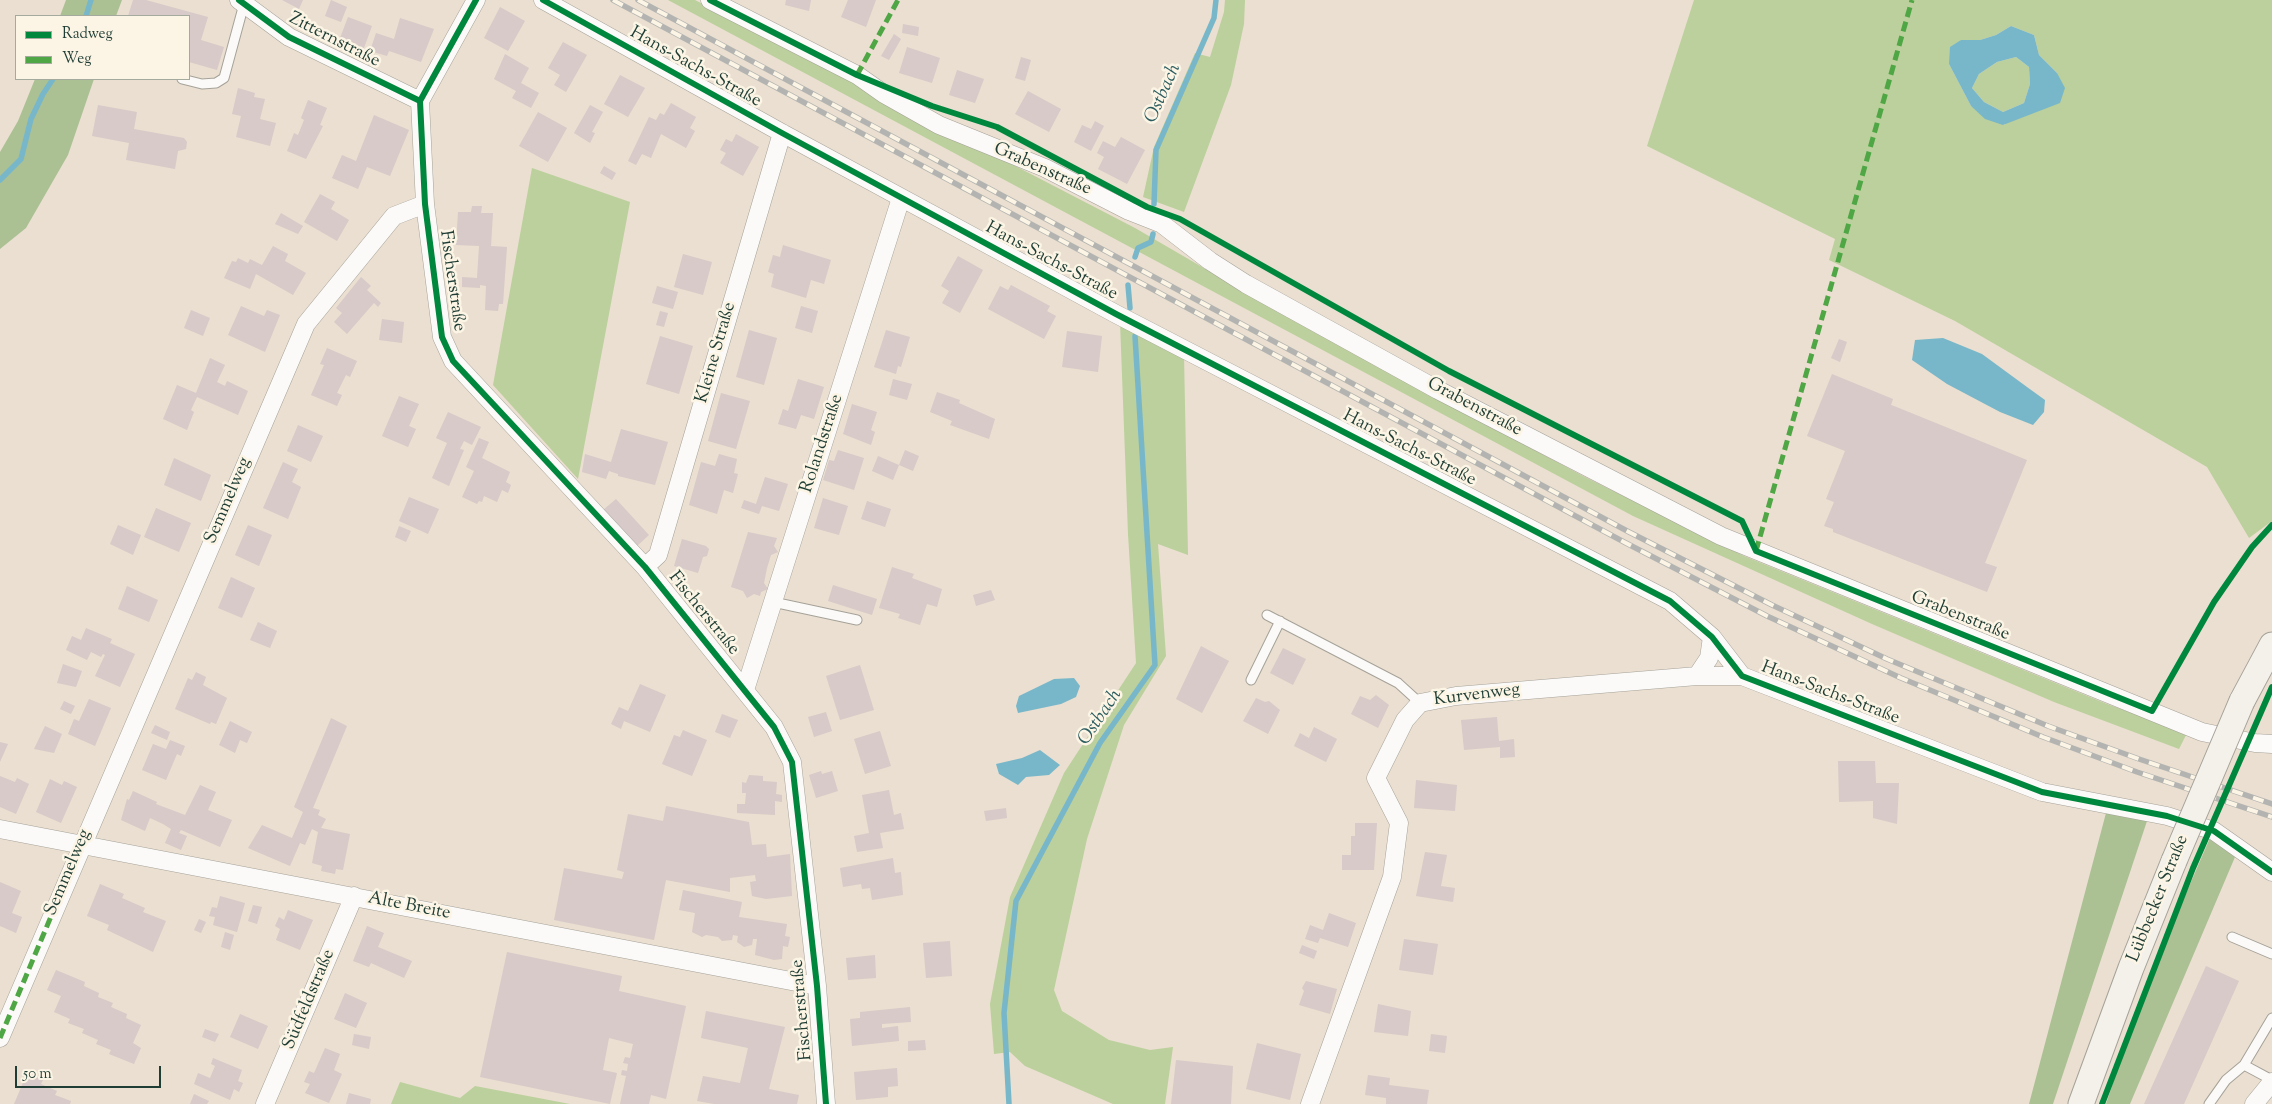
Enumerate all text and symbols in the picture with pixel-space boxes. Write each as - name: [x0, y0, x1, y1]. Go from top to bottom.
- street label: Zitternstraße: [285, 9, 383, 73]
- legend: [15, 15, 190, 80]
- street label: Hans-Sachs-Straße: [626, 23, 764, 113]
- text: Radweg: [62, 24, 113, 45]
- text: Weg: [62, 49, 92, 70]
- water label: Ostbach: [1141, 61, 1187, 127]
- street label: Grabenstraße: [990, 139, 1094, 201]
- street label: Hans-Sachs-Straße: [981, 218, 1121, 306]
- street label: Fischerstraße: [433, 229, 469, 333]
- street label: Kleine Straße: [692, 300, 742, 406]
- street label: Grabenstraße: [1423, 374, 1525, 442]
- street label: Rolandstraße: [797, 392, 849, 496]
- street label: Hans-Sachs-Straße: [1339, 406, 1479, 492]
- street label: Semmelweg: [201, 454, 257, 548]
- street label: Fischerstraße: [663, 568, 743, 660]
- street label: Grabenstraße: [1907, 587, 2013, 647]
- street label: Hans-Sachs-Straße: [1758, 658, 1902, 730]
- street label: Kurvenweg: [1432, 680, 1522, 712]
- water label: Ostbach: [1074, 686, 1128, 750]
- street label: Semmelweg: [41, 826, 97, 920]
- street label: Lübbecker Straße: [2124, 832, 2194, 966]
- street label: Alte Breite: [366, 888, 452, 926]
- street label: Südfeldstraße: [279, 947, 341, 1053]
- street label: Fischerstraße: [788, 958, 818, 1062]
- scale bar: [18, 1056, 164, 1088]
- text: 50 m: [23, 1064, 52, 1085]

